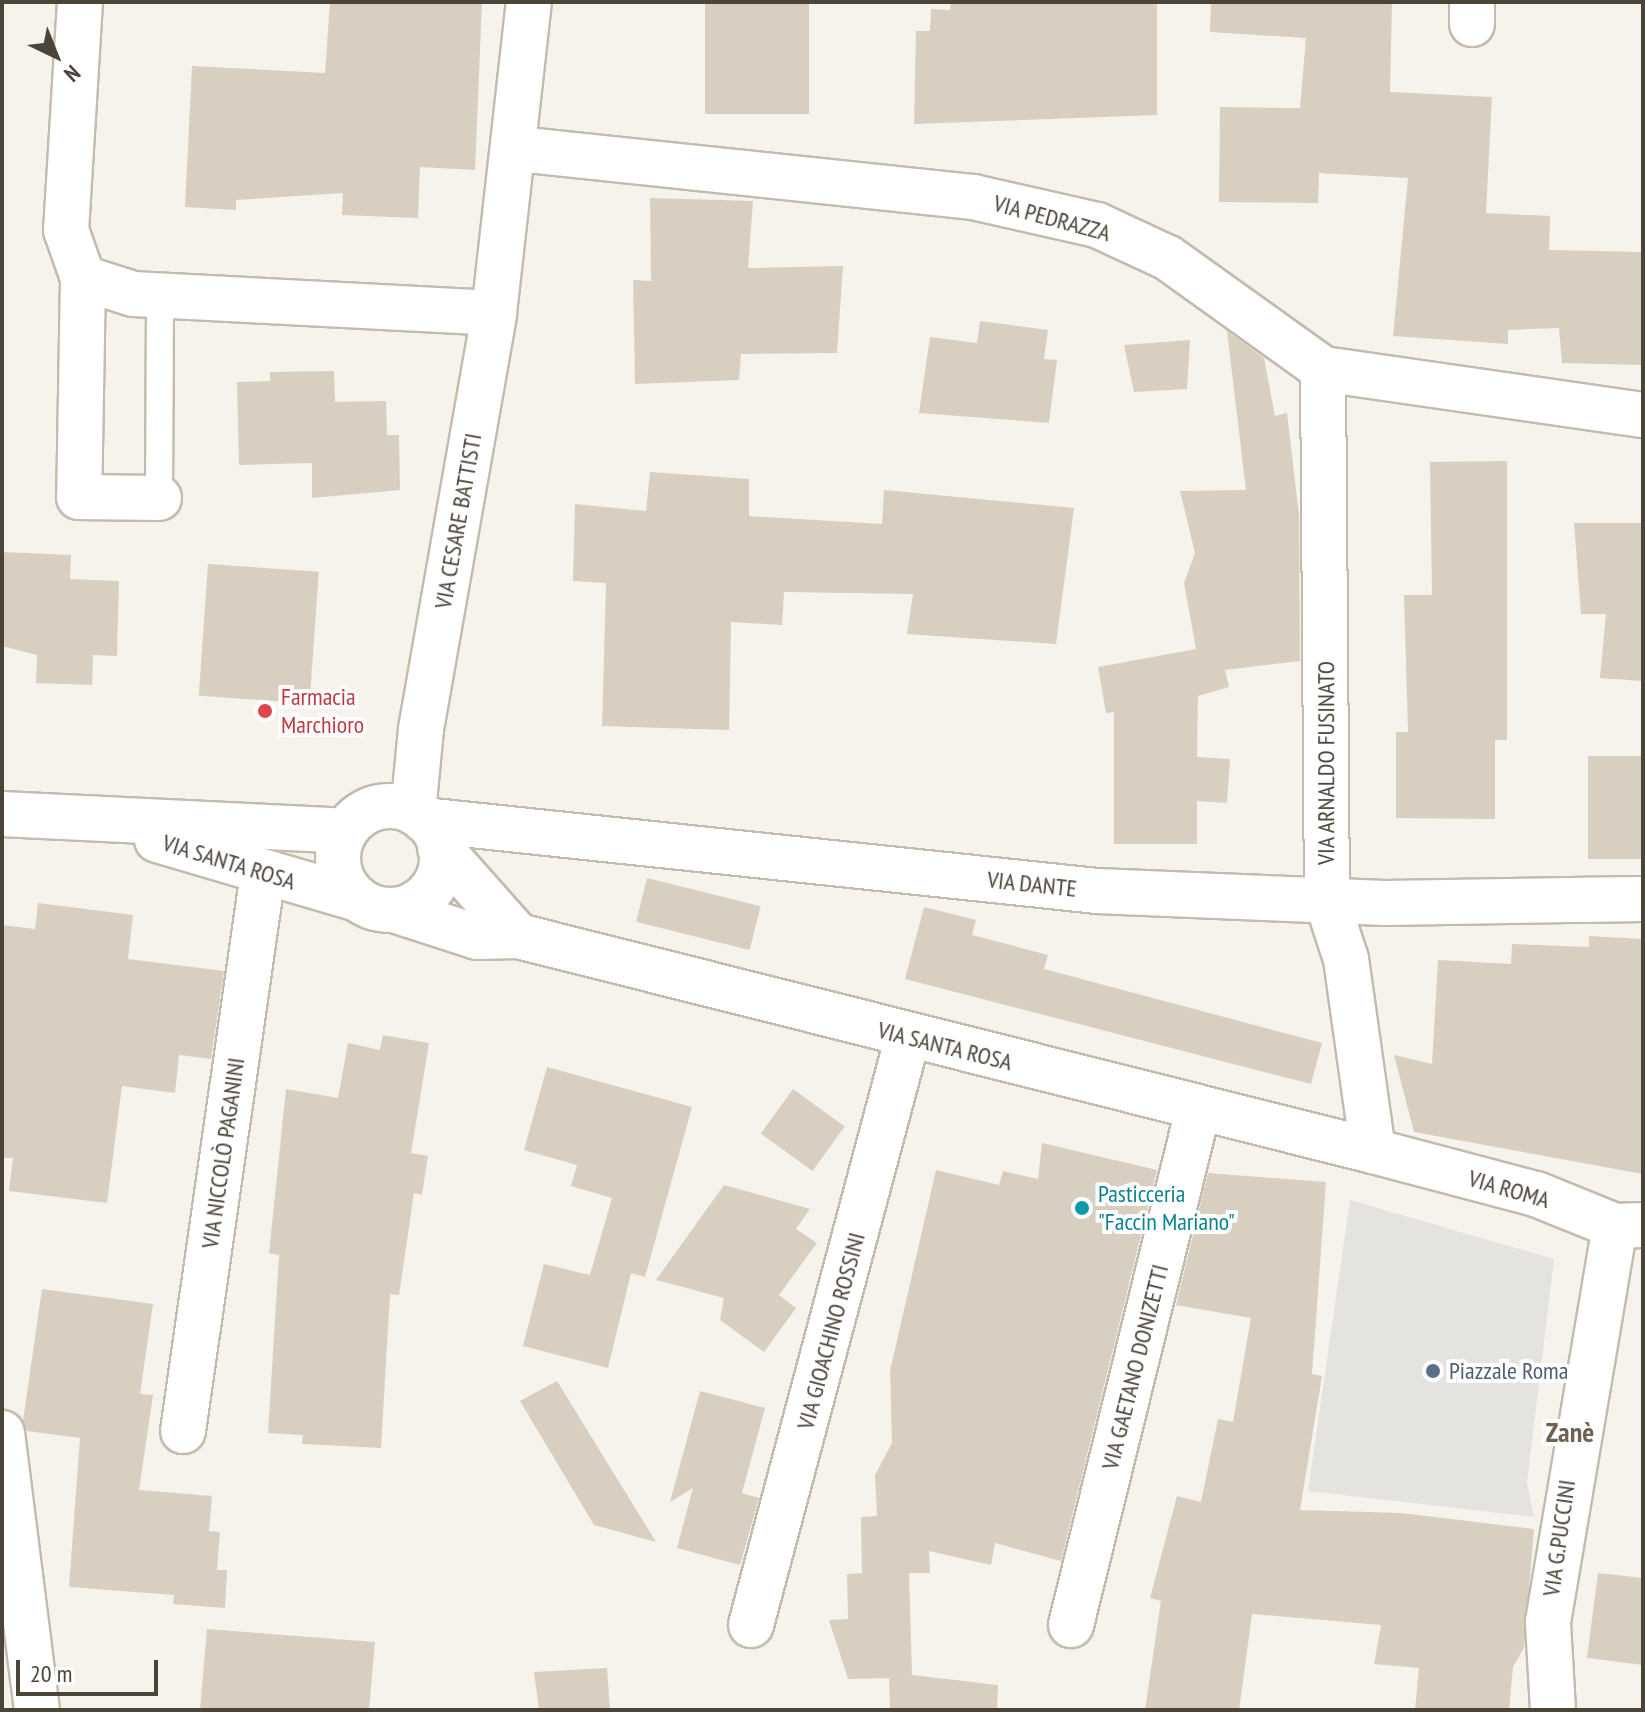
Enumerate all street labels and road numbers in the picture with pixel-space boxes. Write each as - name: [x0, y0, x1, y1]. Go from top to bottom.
- street label: VIA PEDRAZZA: [990, 188, 1114, 248]
- street label: VIA CESARE BATTISTI: [428, 431, 488, 611]
- street label: VIA ARNALDO FUSINATO: [1312, 660, 1340, 866]
- street label: VIA SANTA ROSA: [158, 828, 300, 896]
- street label: VIA DANTE: [985, 865, 1079, 903]
- street label: VIA SANTA ROSA: [874, 1015, 1016, 1077]
- street label: VIA NICCOLÒ PAGANINI: [195, 1055, 251, 1251]
- street label: VIA ROMA: [1465, 1164, 1553, 1214]
- street label: VIA GIOACHINO ROSSINI: [791, 1229, 871, 1433]
- street label: VIA GAETANO DONIZETTI: [1095, 1261, 1175, 1473]
- street label: VIA G.PUCCINI: [1537, 1478, 1581, 1598]

